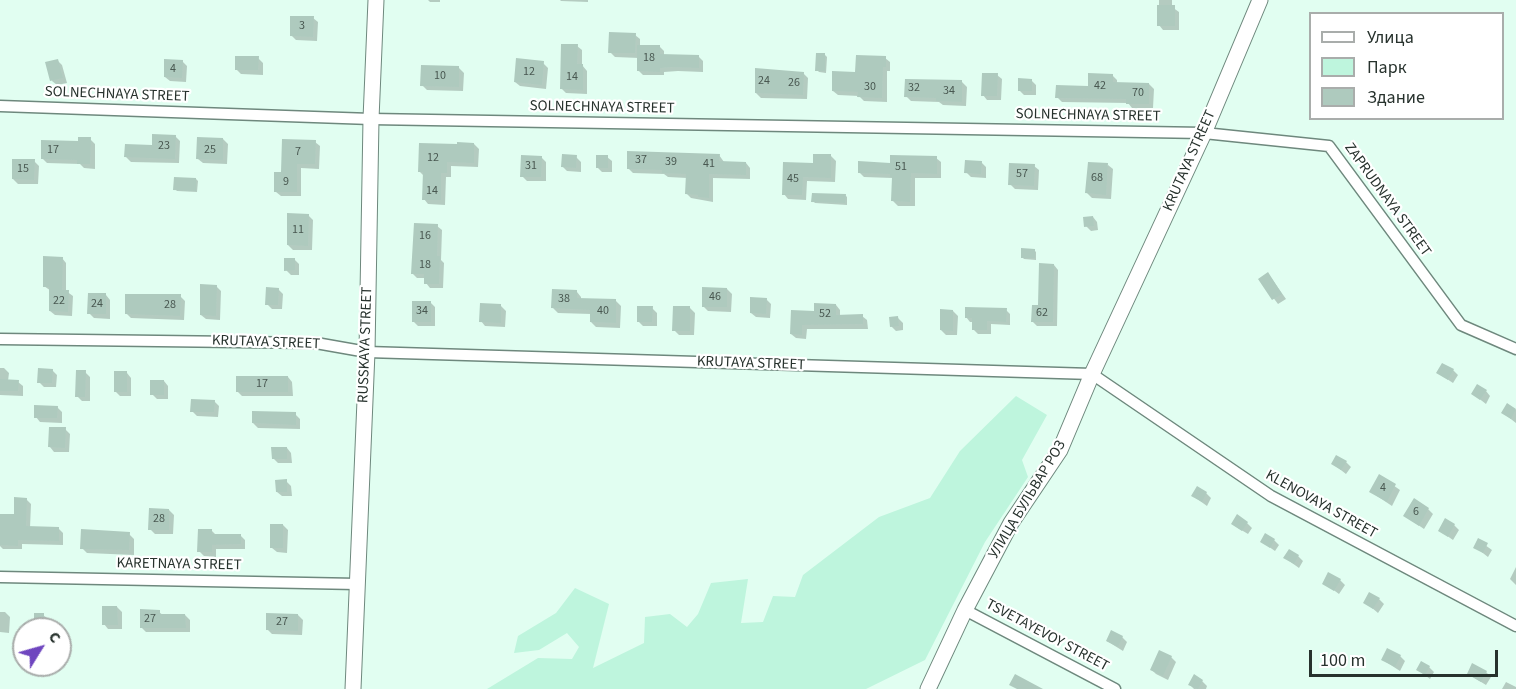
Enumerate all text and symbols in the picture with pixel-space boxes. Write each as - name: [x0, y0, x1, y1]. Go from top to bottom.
- legend: [1309, 12, 1504, 120]
- house number: 3: [299, 19, 305, 33]
- text: Улица: [1367, 25, 1414, 50]
- house number: 18: [643, 51, 655, 65]
- text: Парк: [1367, 55, 1407, 80]
- house number: 4: [170, 62, 176, 76]
- house number: 12: [523, 65, 535, 79]
- house number: 10: [434, 69, 446, 83]
- house number: 14: [566, 70, 578, 84]
- house number: 24: [758, 74, 770, 88]
- house number: 26: [788, 76, 800, 90]
- house number: 42: [1094, 79, 1106, 93]
- house number: 30: [864, 80, 876, 94]
- house number: 32: [908, 81, 920, 95]
- street label: SOLNECHNAYA STREET: [44, 83, 190, 107]
- house number: 34: [943, 84, 955, 98]
- text: Здание: [1367, 85, 1425, 110]
- house number: 70: [1132, 86, 1144, 100]
- street label: SOLNECHNAYA STREET: [529, 98, 675, 118]
- street label: SOLNECHNAYA STREET: [1015, 106, 1161, 126]
- street label: KRUTAYA STREET: [1160, 108, 1220, 214]
- house number: 23: [158, 139, 170, 153]
- street label: ZAPRUDNAYA STREET: [1340, 140, 1434, 260]
- house number: 17: [47, 143, 59, 157]
- house number: 25: [204, 143, 216, 157]
- house number: 7: [295, 145, 301, 159]
- house number: 12: [427, 151, 439, 165]
- house number: 37: [635, 153, 647, 167]
- house number: 39: [665, 155, 677, 169]
- house number: 41: [703, 157, 715, 171]
- house number: 31: [525, 159, 537, 173]
- house number: 51: [895, 160, 907, 174]
- house number: 15: [17, 162, 29, 176]
- house number: 57: [1016, 167, 1028, 181]
- house number: 68: [1091, 171, 1103, 185]
- house number: 45: [787, 172, 799, 186]
- house number: 9: [283, 175, 289, 189]
- house number: 14: [426, 184, 438, 198]
- house number: 11: [292, 223, 304, 237]
- house number: 16: [419, 229, 431, 243]
- house number: 18: [419, 258, 431, 272]
- street label: RUSSKAYA STREET: [355, 286, 377, 404]
- house number: 46: [709, 290, 721, 304]
- house number: 38: [558, 292, 570, 306]
- house number: 22: [53, 294, 65, 308]
- house number: 24: [91, 297, 103, 311]
- house number: 28: [164, 298, 176, 312]
- house number: 34: [416, 304, 428, 318]
- house number: 40: [597, 304, 609, 318]
- house number: 62: [1036, 306, 1048, 320]
- house number: 52: [819, 307, 831, 321]
- street label: KRUTAYA STREET: [211, 332, 321, 354]
- street label: KRUTAYA STREET: [696, 353, 806, 375]
- house number: 17: [256, 377, 268, 391]
- street label: УЛИЦА БУЛЬВАР РОЗ: [985, 437, 1071, 563]
- street label: KLENOVAYA STREET: [1262, 467, 1380, 543]
- house number: 4: [1380, 481, 1386, 495]
- house number: 6: [1413, 505, 1419, 519]
- house number: 28: [153, 512, 165, 526]
- street label: KARETNAYA STREET: [116, 555, 242, 575]
- street label: TSVETAYEVOY STREET: [982, 596, 1112, 676]
- house number: 27: [144, 612, 156, 626]
- house number: 27: [276, 615, 288, 629]
- north arrow: [12, 617, 72, 677]
- text: С: [43, 627, 66, 648]
- scale bar: [1312, 638, 1501, 676]
- text: 100 m: [1320, 648, 1365, 673]

